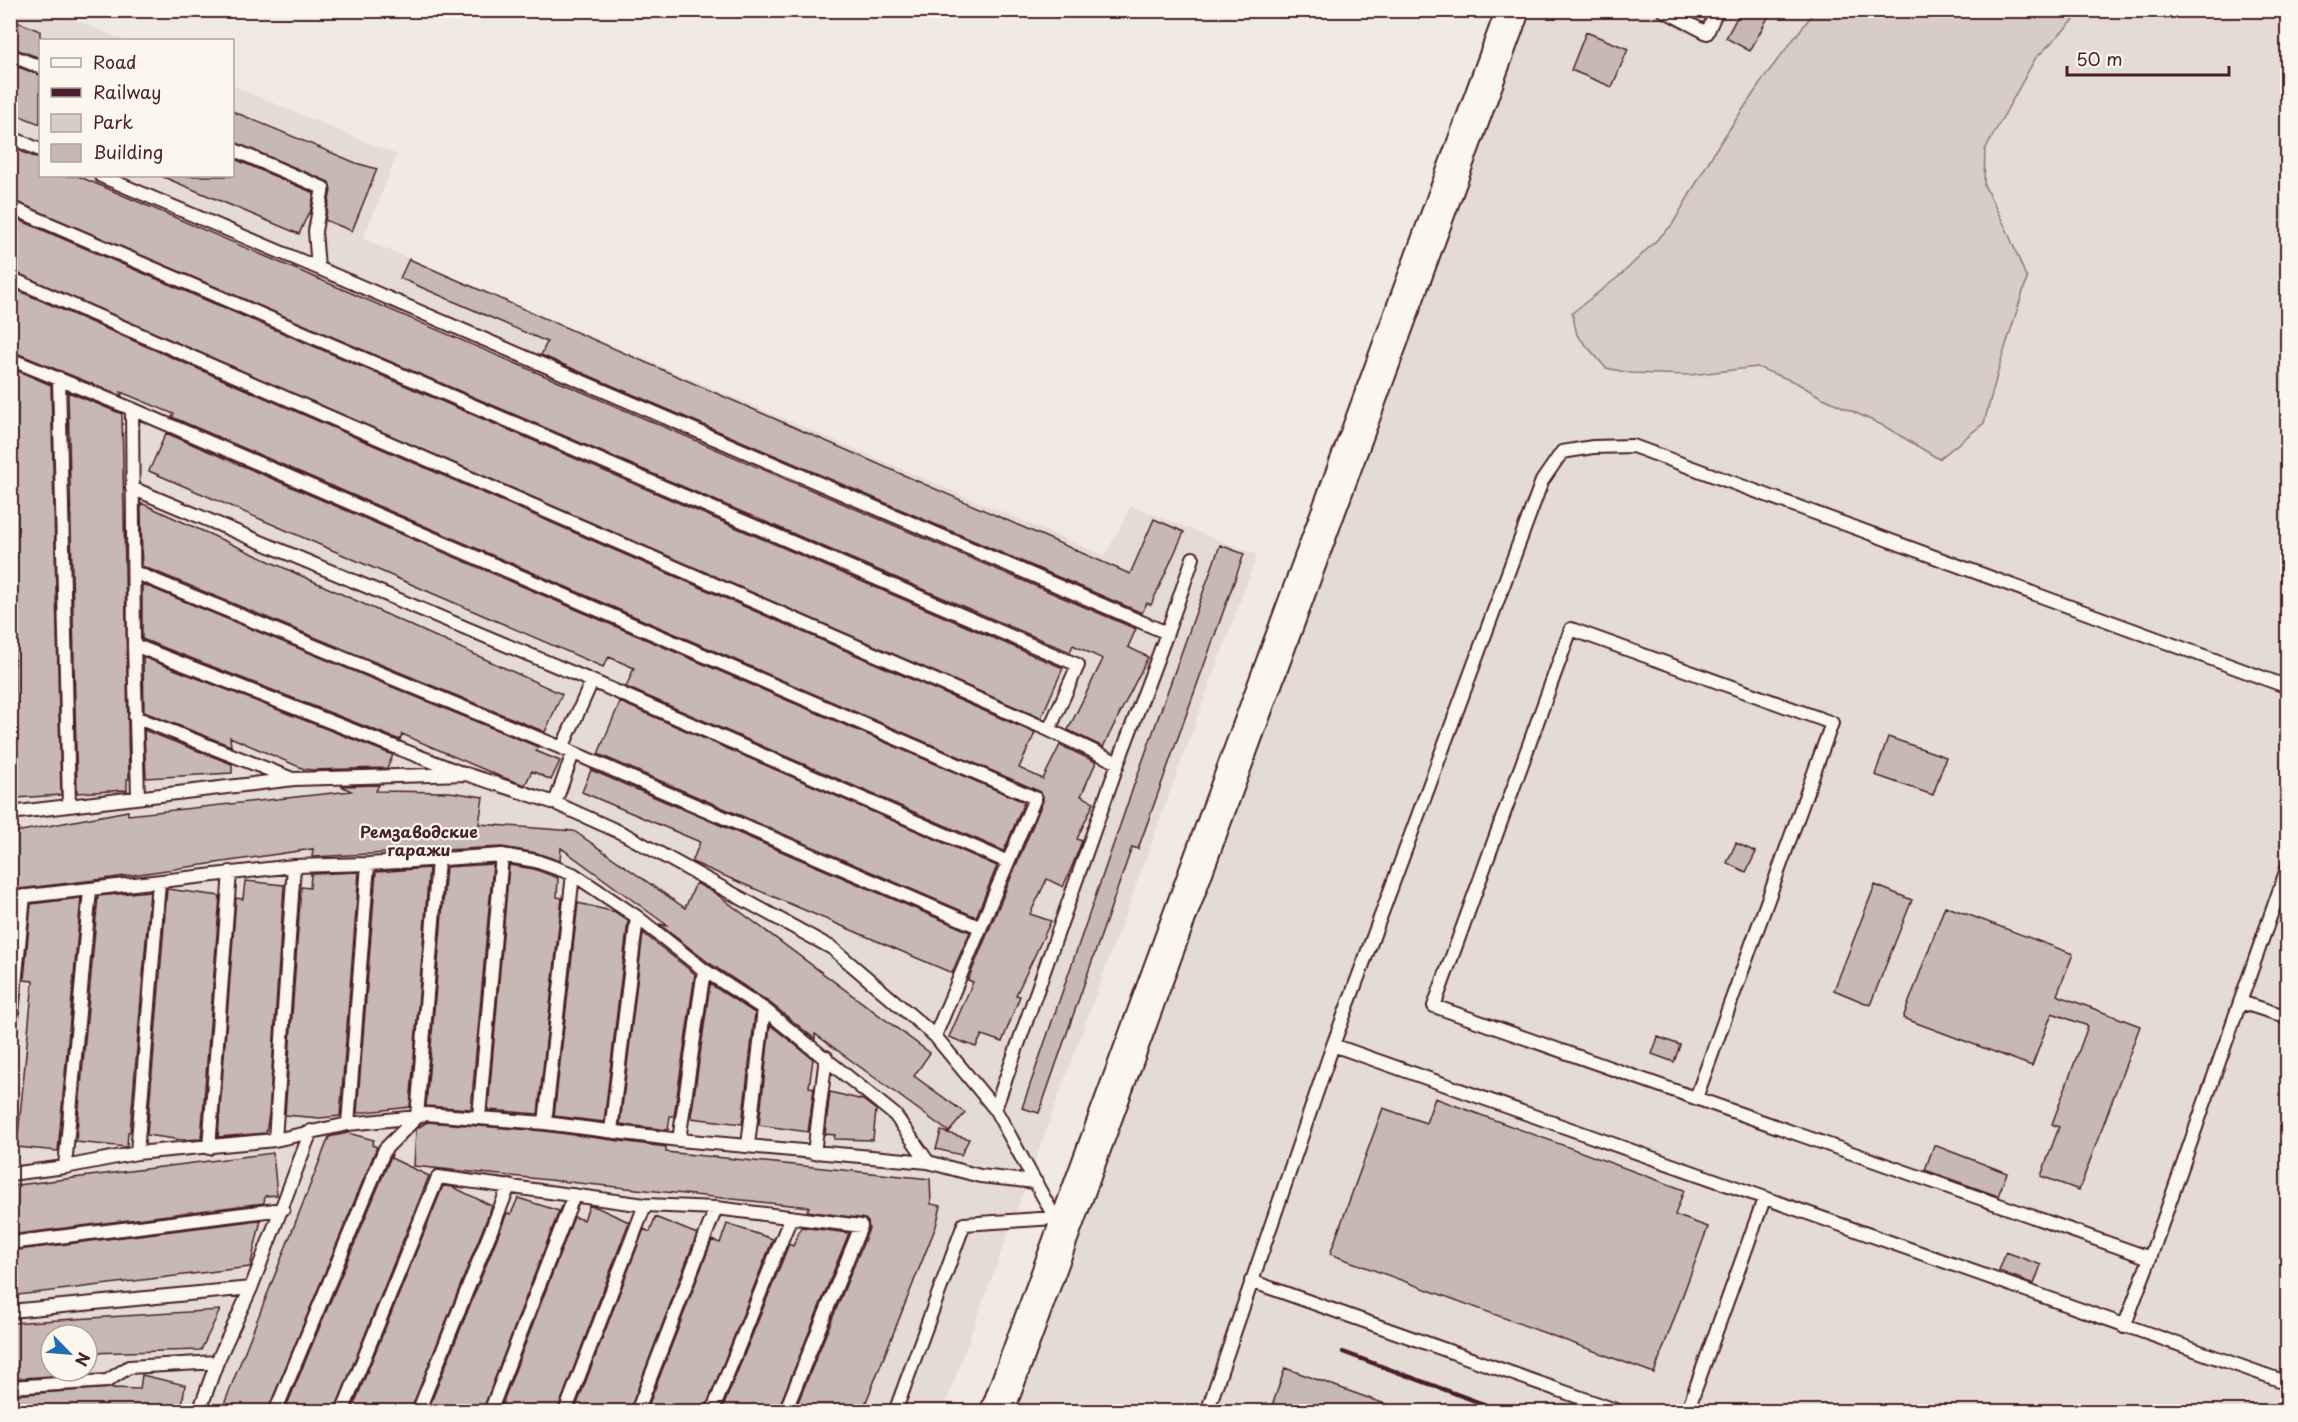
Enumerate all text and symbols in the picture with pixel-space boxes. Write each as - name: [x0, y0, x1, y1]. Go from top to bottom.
- legend: [39, 39, 234, 177]
- scale bar: [2067, 39, 2229, 77]
- text: 50 m: [2076, 45, 2123, 72]
- text: Road: [93, 48, 137, 75]
- text: Railway: [93, 78, 161, 105]
- text: Park: [93, 108, 133, 135]
- text: Building: [93, 138, 163, 165]
- district label: Ремзаводские гаражи: [360, 819, 478, 861]
- north arrow: [39, 1323, 99, 1383]
- text: N: [70, 1349, 97, 1371]

